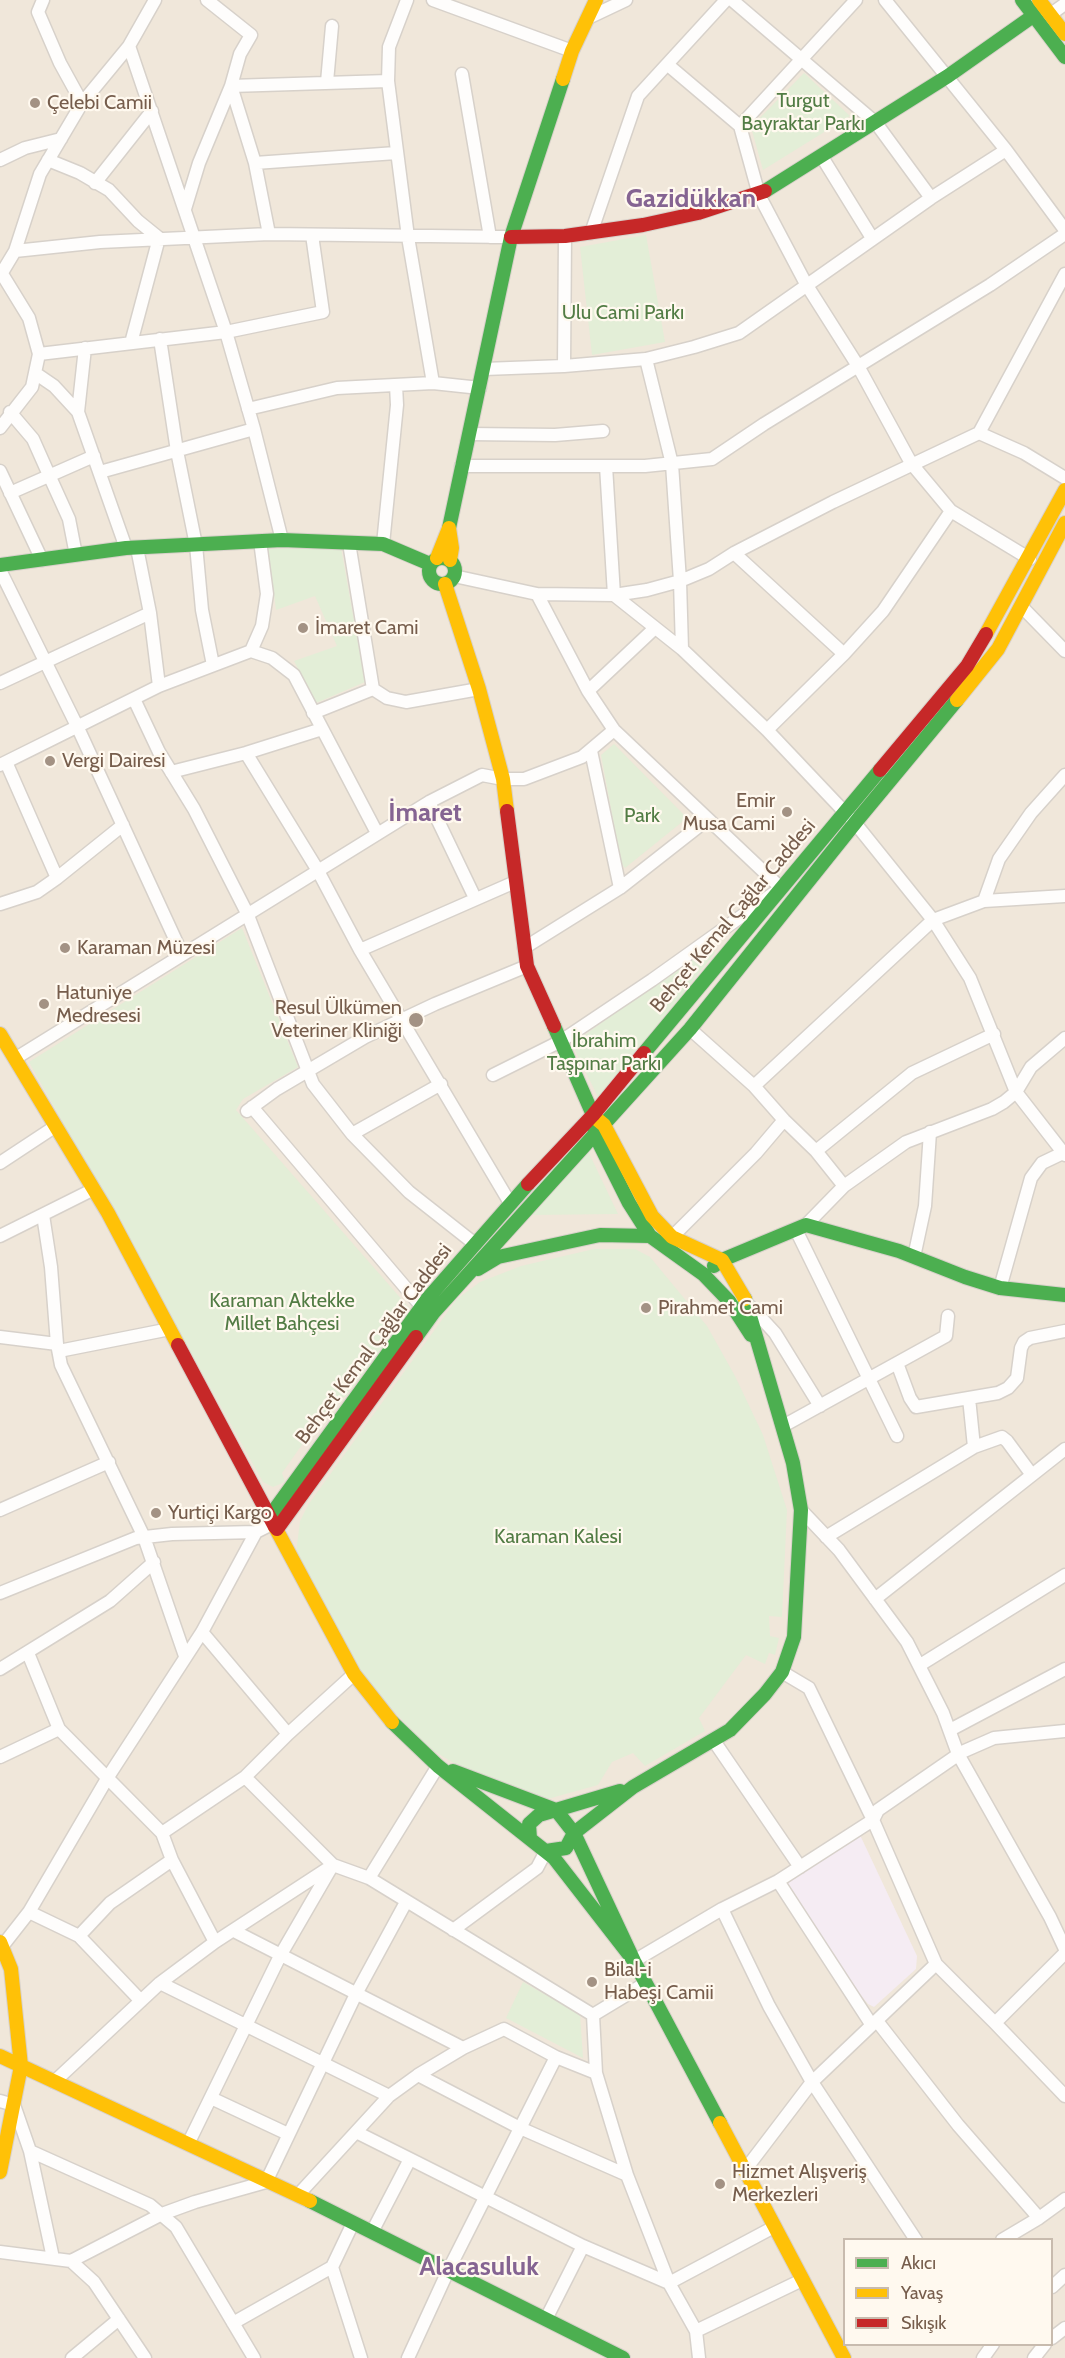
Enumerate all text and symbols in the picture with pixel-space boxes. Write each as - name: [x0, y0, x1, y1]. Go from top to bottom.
- park label: Turgut Bayraktar Parkı: [741, 89, 865, 136]
- place label: Çelebi Camii: [47, 91, 152, 115]
- marker: Çelebi Camii: [28, 96, 42, 110]
- district label: Gazidükkan: [626, 183, 756, 215]
- park label: Ulu Cami Parkı: [562, 301, 684, 325]
- place label: İmaret Cami: [315, 616, 418, 640]
- marker: İmaret Cami: [296, 621, 310, 635]
- place label: Vergi Dairesi: [62, 749, 166, 773]
- marker: Vergi Dairesi: [43, 754, 57, 768]
- place label: Emir Musa Cami: [682, 789, 775, 836]
- district label: İmaret: [388, 797, 462, 829]
- park label: Park: [624, 804, 660, 828]
- marker: Emir Musa Cami: [780, 805, 794, 819]
- street label: Behçet Kemal Çağlar Caddesi: [645, 815, 821, 1017]
- place label: Karaman Müzesi: [77, 936, 215, 960]
- marker: Karaman Müzesi: [58, 941, 72, 955]
- place label: Hatuniye Medresesi: [56, 981, 141, 1028]
- place label: Resul Ülkümen Veteriner Kliniği: [271, 996, 402, 1043]
- marker: Hatuniye Medresesi: [37, 997, 51, 1011]
- marker: Resul Ülkümen Veteriner Kliniği: [407, 1011, 425, 1029]
- park label: İbrahim Taşpınar Parkı: [547, 1029, 661, 1076]
- street label: Behçet Kemal Çağlar Caddesi: [291, 1239, 457, 1449]
- park label: Karaman Aktekke Millet Bahçesi: [209, 1289, 355, 1336]
- place label: Pirahmet Cami: [658, 1296, 783, 1320]
- marker: Pirahmet Cami: [639, 1301, 653, 1315]
- place label: Yurtiçi Kargo: [168, 1501, 272, 1525]
- marker: Yurtiçi Kargo: [149, 1506, 163, 1520]
- park label: Karaman Kalesi: [494, 1525, 622, 1549]
- place label: Bilal-i Habeşi Camii: [604, 1958, 714, 2005]
- marker: Bilal-i Habeşi Camii: [585, 1975, 599, 1989]
- place label: Hizmet Alışveriş Merkezleri: [732, 2160, 867, 2207]
- marker: Hizmet Alışveriş Merkezleri: [713, 2177, 727, 2191]
- legend: [843, 2238, 1053, 2346]
- district label: Alacasuluk: [419, 2251, 539, 2283]
- text: Akıcı: [901, 2252, 936, 2274]
- text: Yavaş: [901, 2282, 943, 2304]
- text: Sıkışık: [901, 2312, 946, 2334]

